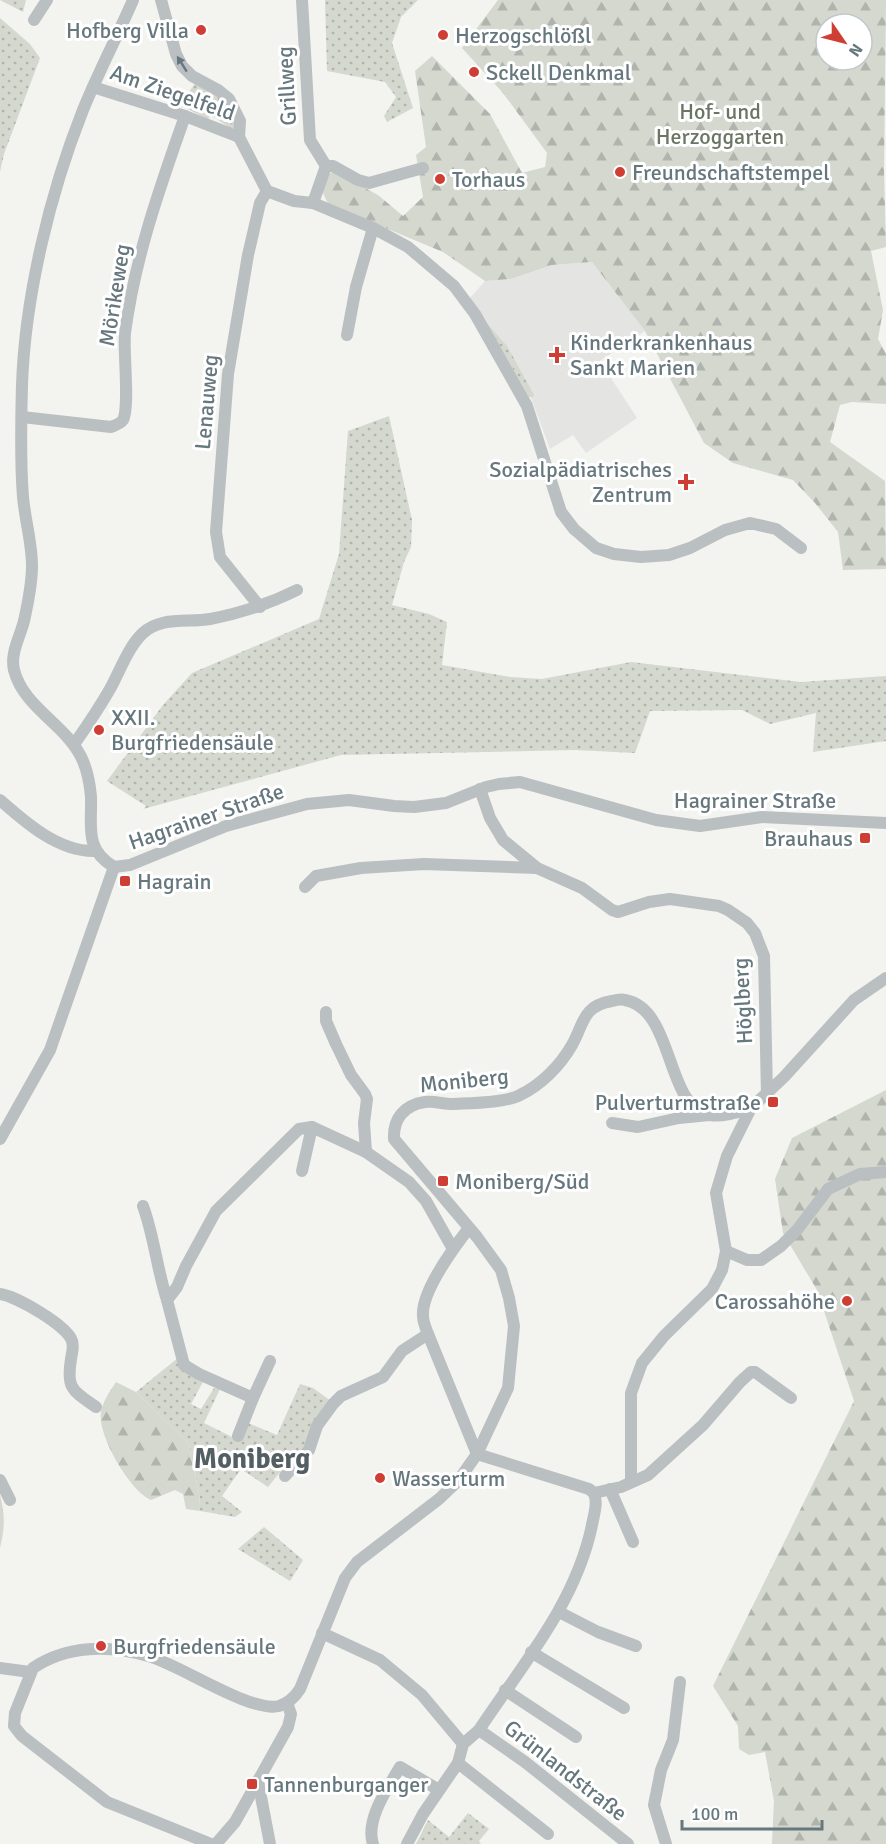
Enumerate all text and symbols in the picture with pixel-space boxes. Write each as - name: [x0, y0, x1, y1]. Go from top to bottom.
- north arrow: [814, 12, 874, 72]
- place label: Hofberg Villa: [66, 17, 189, 44]
- place label: Herzogschlößl: [455, 22, 591, 49]
- marker: Hofberg Villa: [194, 23, 208, 37]
- marker: Herzogschlößl: [436, 28, 450, 42]
- text: N: [844, 40, 867, 60]
- street label: Grillweg: [271, 46, 302, 126]
- one-way arrow: [177, 55, 188, 72]
- street label: Am Ziegelfeld: [107, 59, 239, 126]
- place label: Sckell Denkmal: [486, 59, 631, 86]
- marker: Sckell Denkmal: [467, 65, 481, 79]
- park label: Hof- und Herzoggarten: [656, 98, 784, 150]
- place label: Freundschaftstempel: [632, 159, 830, 186]
- marker: Freundschaftstempel: [613, 165, 627, 179]
- place label: Torhaus: [452, 166, 525, 193]
- marker: Torhaus: [433, 172, 447, 186]
- street label: Mörikeweg: [93, 242, 136, 348]
- place label: Kinderkrankenhaus Sankt Marien: [570, 329, 752, 381]
- marker: Kinderkrankenhaus Sankt Marien: [548, 346, 566, 364]
- street label: Lenauweg: [189, 353, 224, 451]
- place label: Sozialpädiatrisches Zentrum: [489, 456, 672, 508]
- marker: Sozialpädiatrisches Zentrum: [677, 473, 695, 491]
- place label: XXII. Burgfriedensäule: [111, 704, 274, 756]
- marker: XXII. Burgfriedensäule: [92, 723, 106, 737]
- street label: Hagrainer Straße: [125, 777, 287, 856]
- street label: Hagrainer Straße: [674, 787, 836, 814]
- place label: Brauhaus: [764, 825, 853, 852]
- marker: Brauhaus: [858, 831, 872, 845]
- place label: Hagrain: [137, 868, 212, 895]
- marker: Hagrain: [118, 874, 132, 888]
- street label: Höglberg: [727, 957, 758, 1045]
- street label: Moniberg: [418, 1062, 510, 1099]
- place label: Pulverturmstraße: [595, 1089, 761, 1116]
- marker: Pulverturmstraße: [766, 1095, 780, 1109]
- place label: Moniberg/Süd: [455, 1168, 590, 1195]
- marker: Moniberg/Süd: [436, 1174, 450, 1188]
- place label: Carossahöhe: [715, 1288, 835, 1315]
- marker: Carossahöhe: [840, 1294, 854, 1308]
- district label: Moniberg: [194, 1442, 310, 1476]
- place label: Wasserturm: [392, 1465, 505, 1492]
- marker: Wasserturm: [373, 1471, 387, 1485]
- place label: Burgfriedensäule: [113, 1633, 276, 1660]
- marker: Burgfriedensäule: [94, 1639, 108, 1653]
- street label: Grünlandstraße: [499, 1714, 633, 1827]
- place label: Tannenburganger: [264, 1771, 428, 1798]
- marker: Tannenburganger: [245, 1777, 259, 1791]
- scale bar: [682, 1793, 822, 1831]
- text: 100 m: [691, 1803, 738, 1825]

